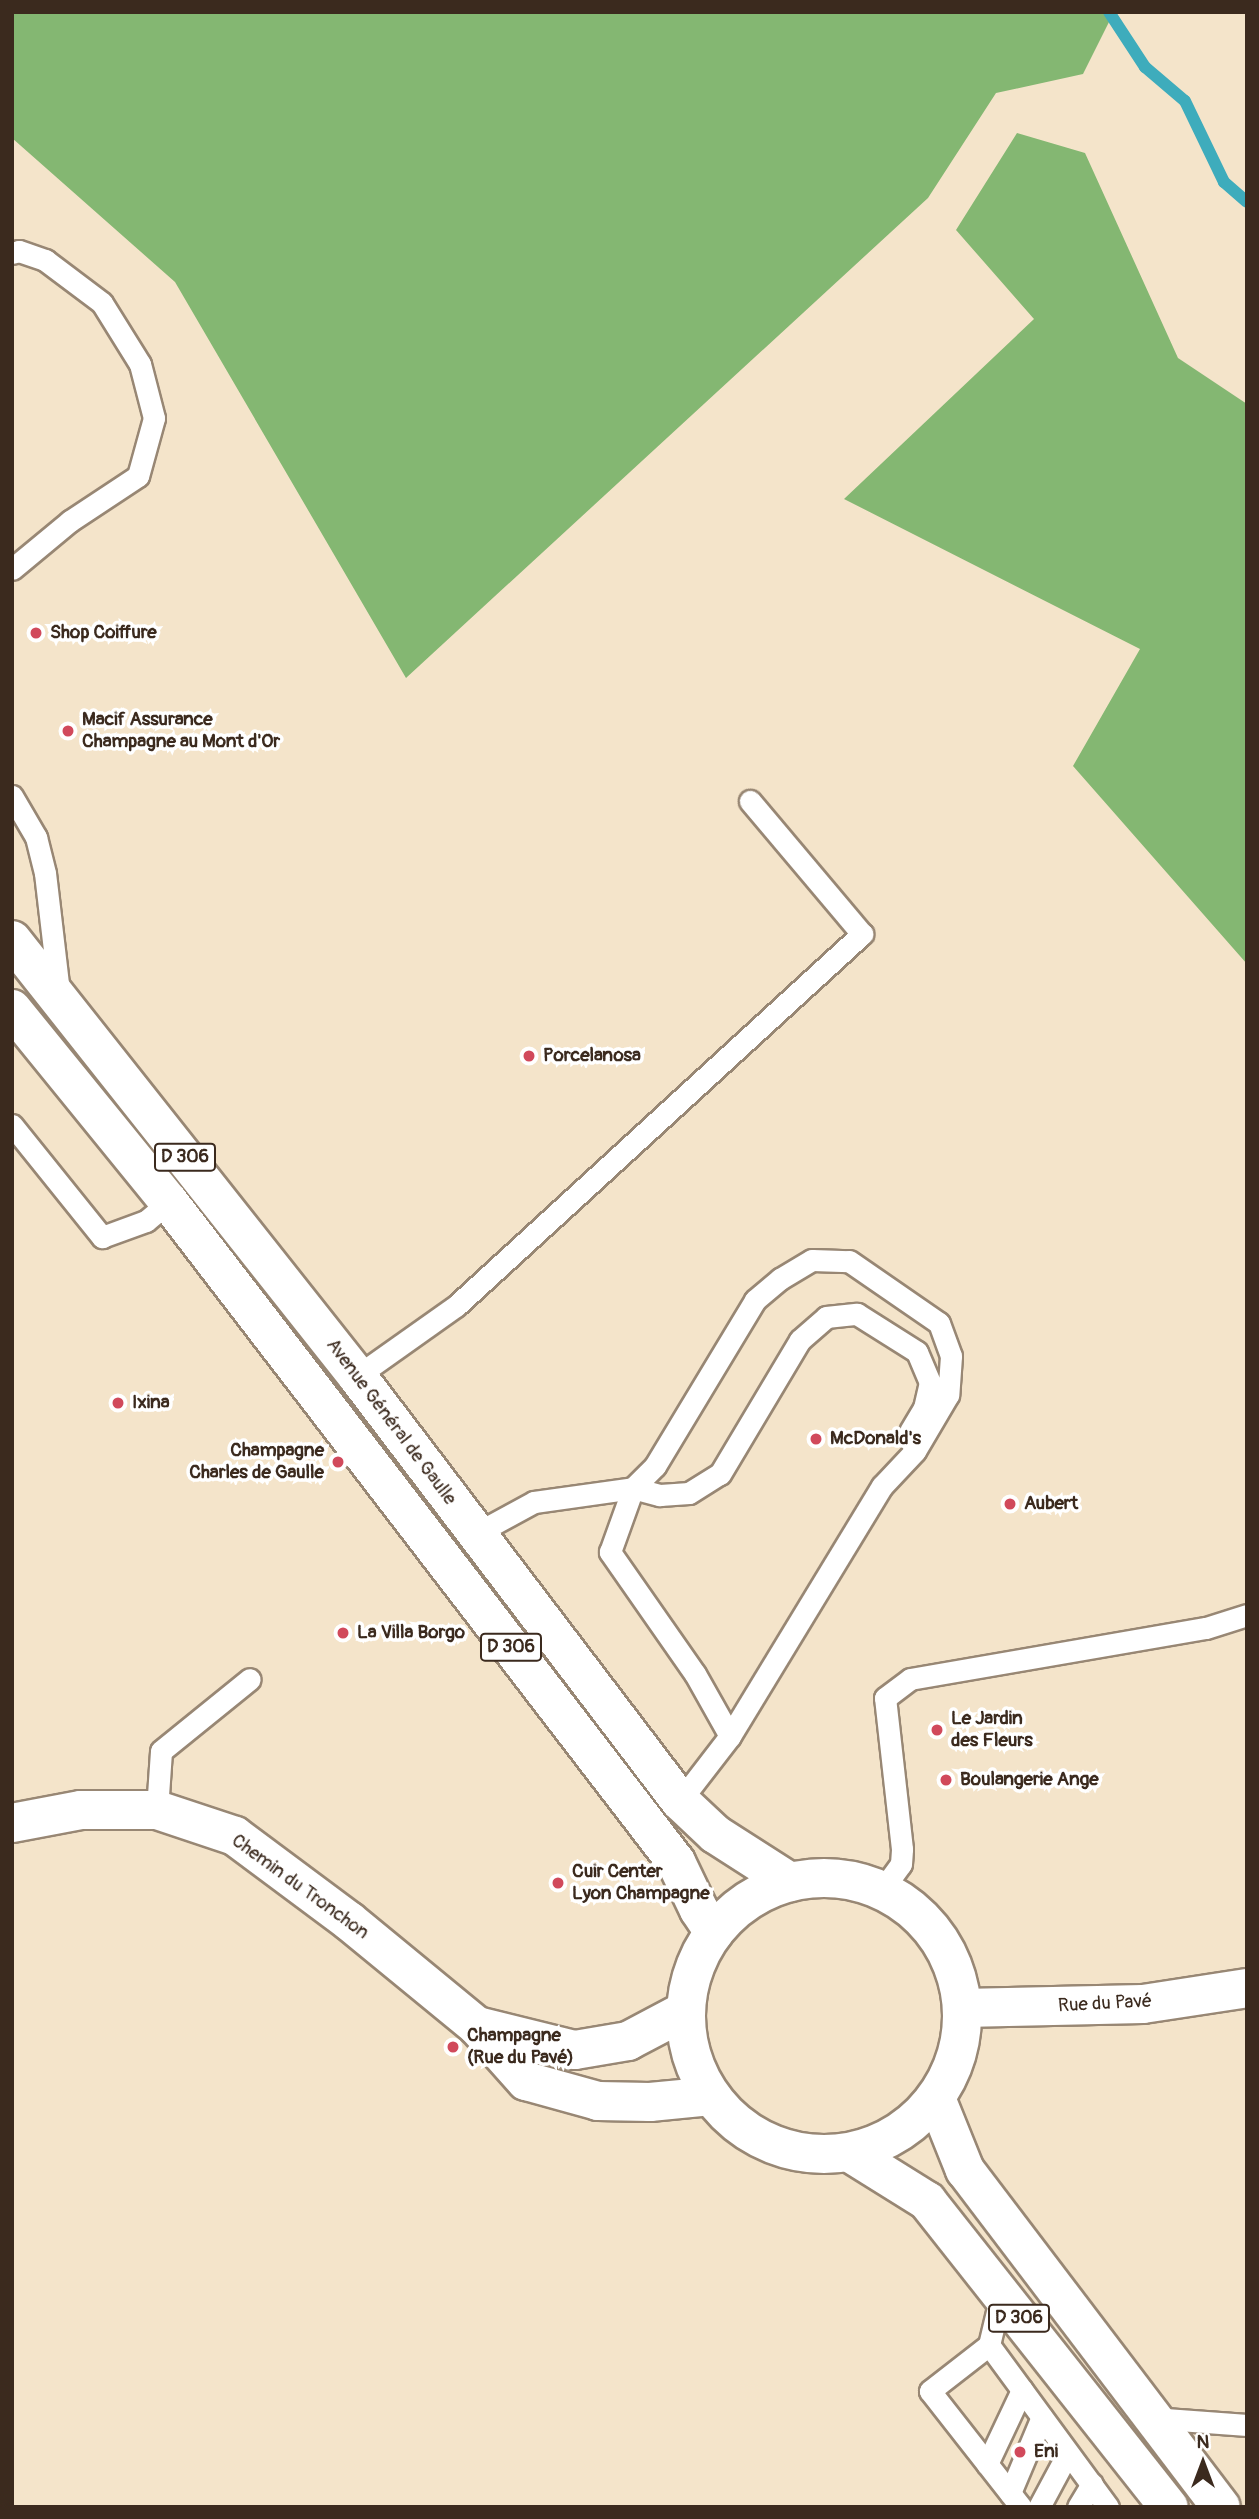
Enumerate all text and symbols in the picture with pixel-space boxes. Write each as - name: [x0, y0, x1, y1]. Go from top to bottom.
- place label: Shop Coiffure: [50, 622, 157, 644]
- marker: Shop Coiffure: [28, 625, 44, 641]
- place label: Macif Assurance Champagne au Mont d'Or: [82, 709, 280, 753]
- marker: Macif Assurance Champagne au Mont d'Or: [60, 723, 76, 739]
- place label: Porcelanosa: [543, 1045, 641, 1067]
- marker: Porcelanosa: [521, 1048, 537, 1064]
- road number: D 306: [154, 1142, 216, 1172]
- street label: Avenue Général de Gaulle: [321, 1334, 461, 1510]
- place label: Ixina: [132, 1392, 170, 1414]
- marker: Ixina: [110, 1395, 126, 1411]
- place label: McDonald's: [830, 1428, 921, 1450]
- marker: McDonald's: [808, 1431, 824, 1447]
- place label: Champagne Charles de Gaulle: [189, 1440, 324, 1484]
- marker: Champagne Charles de Gaulle: [330, 1454, 346, 1470]
- place label: Aubert: [1024, 1493, 1078, 1515]
- marker: Aubert: [1002, 1496, 1018, 1512]
- place label: La Villa Borgo: [357, 1622, 465, 1644]
- marker: La Villa Borgo: [335, 1625, 351, 1641]
- road number: D 306: [480, 1632, 542, 1662]
- place label: Le Jardin des Fleurs: [951, 1708, 1033, 1752]
- marker: Le Jardin des Fleurs: [929, 1722, 945, 1738]
- place label: Boulangerie Ange: [960, 1769, 1099, 1791]
- marker: Boulangerie Ange: [938, 1772, 954, 1788]
- street label: Chemin du Tronchon: [227, 1830, 373, 1944]
- place label: Cuir Center Lyon Champagne: [572, 1861, 710, 1905]
- marker: Cuir Center Lyon Champagne: [550, 1875, 566, 1891]
- street label: Rue du Pavé: [1057, 1990, 1153, 2018]
- place label: Champagne (Rue du Pavé): [467, 2025, 574, 2069]
- marker: Champagne (Rue du Pavé): [445, 2039, 461, 2055]
- road number: D 306: [988, 2304, 1050, 2332]
- north arrow: [1168, 2428, 1238, 2498]
- text: N: [1197, 2430, 1209, 2454]
- place label: Eni: [1034, 2441, 1058, 2463]
- marker: Eni: [1012, 2444, 1028, 2460]

